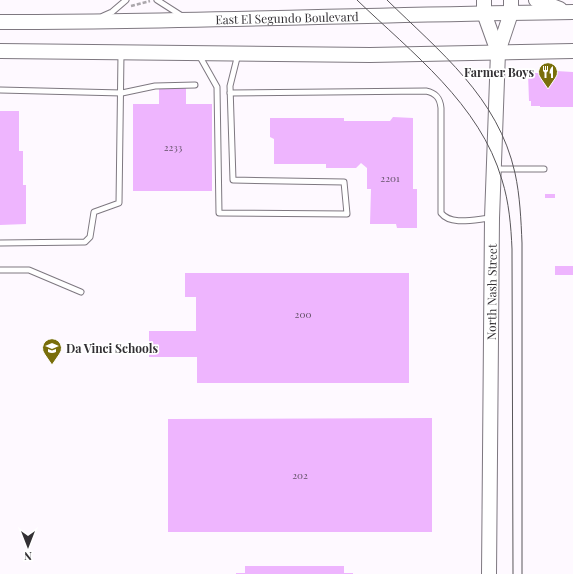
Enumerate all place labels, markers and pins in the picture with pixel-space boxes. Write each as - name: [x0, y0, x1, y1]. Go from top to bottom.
- restaurant icon: Farmer Boys: [537, 61, 559, 89]
- place label: Farmer Boys: [464, 64, 534, 80]
- school or university icon: Da Vinci Schools: [41, 337, 63, 365]
- place label: Da Vinci Schools: [66, 340, 158, 356]

